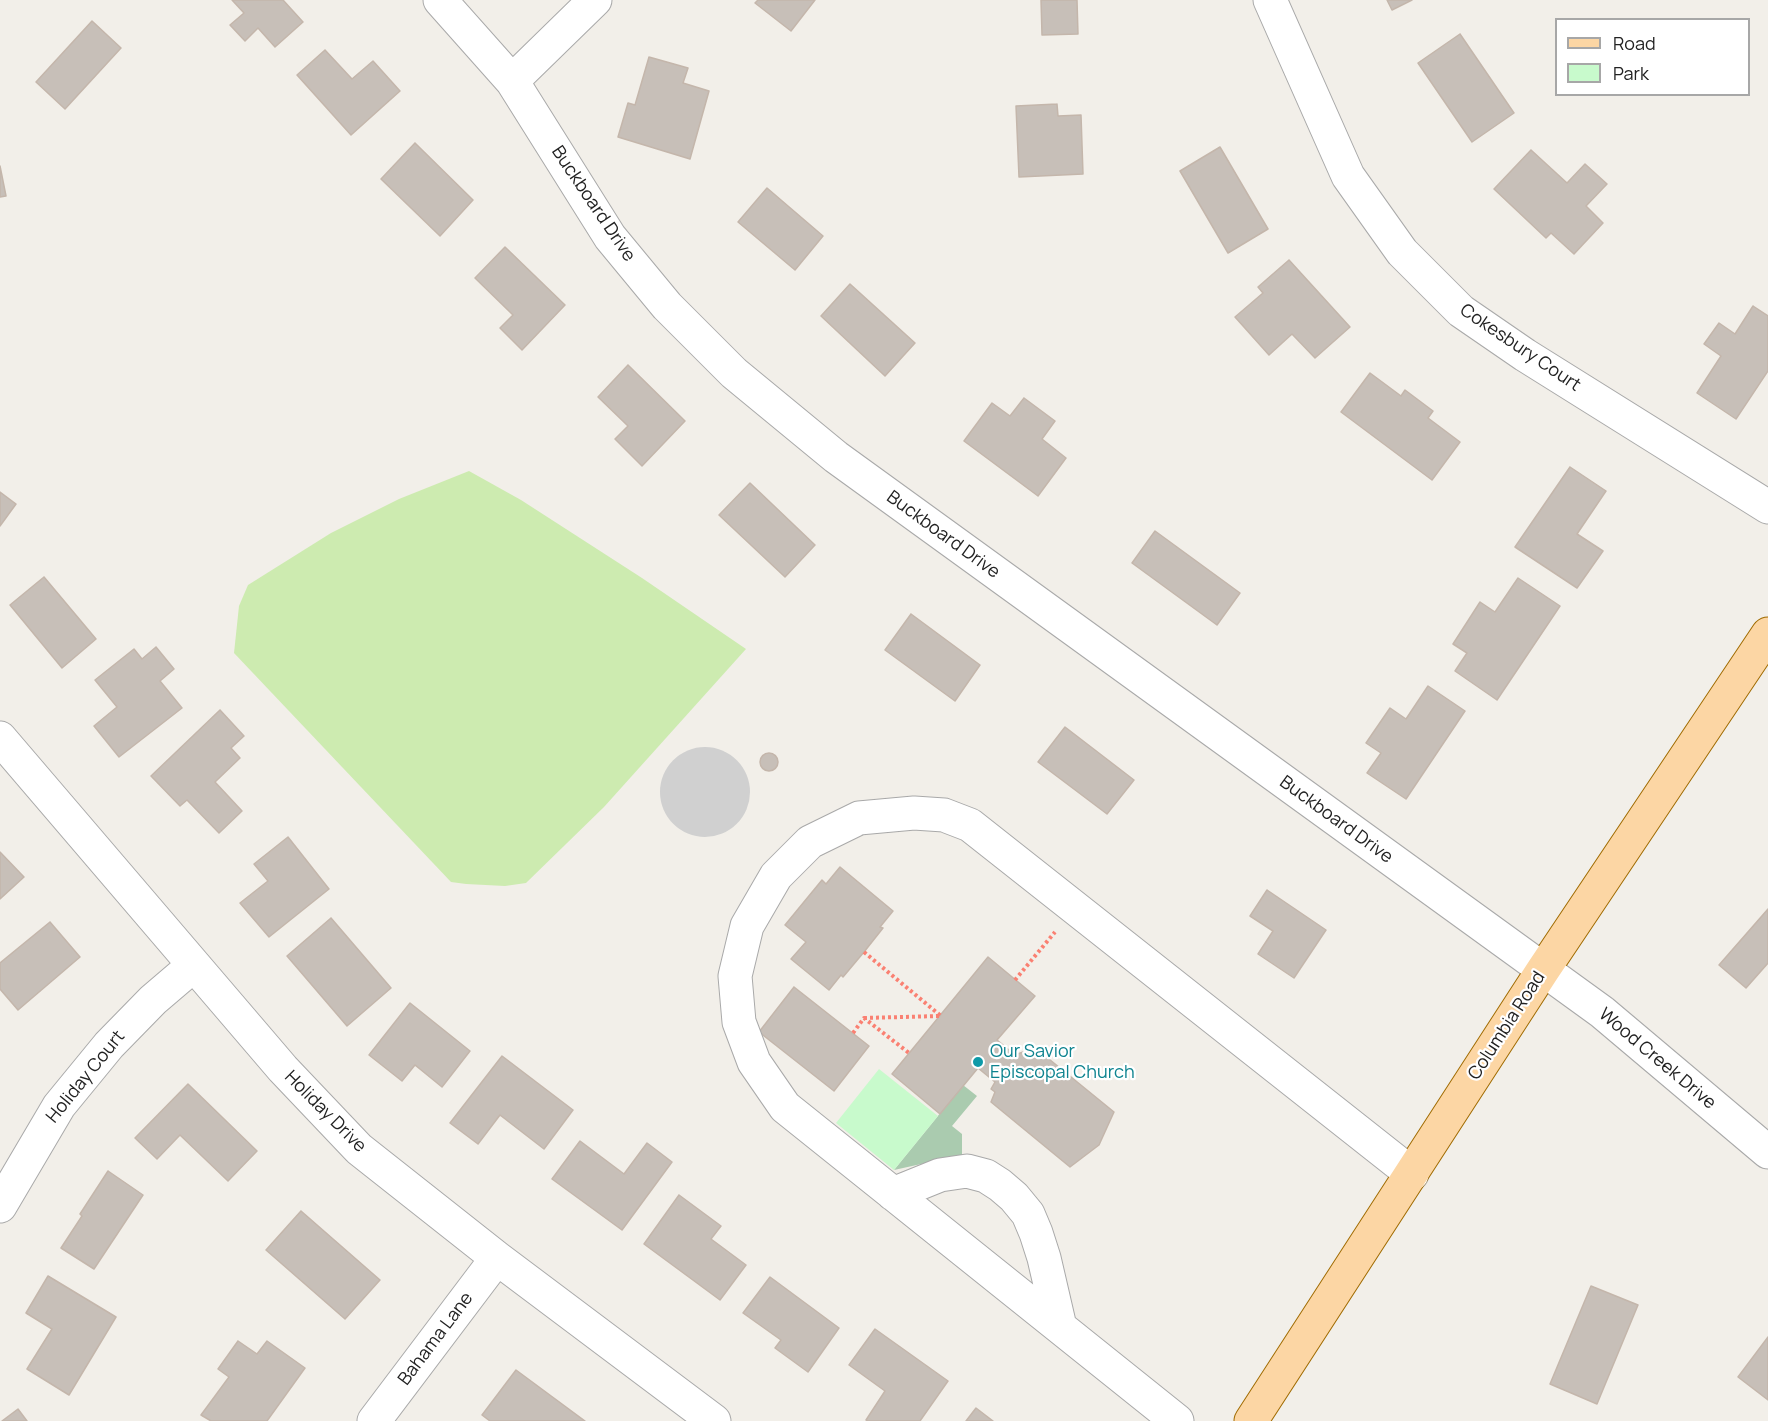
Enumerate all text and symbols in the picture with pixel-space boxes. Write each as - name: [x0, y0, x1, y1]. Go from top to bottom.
- legend: [1555, 18, 1750, 96]
- text: Road: [1613, 31, 1656, 55]
- text: Park: [1613, 61, 1649, 85]
- street label: Buckboard Drive: [546, 142, 640, 266]
- street label: Cokesbury Court: [1456, 300, 1584, 396]
- street label: Buckboard Drive: [882, 487, 1004, 583]
- street label: Buckboard Drive: [1275, 772, 1397, 868]
- street label: Columbia Road: [1464, 968, 1550, 1084]
- street label: Wood Creek Drive: [1594, 1004, 1720, 1114]
- street label: Holiday Court: [42, 1026, 130, 1128]
- place label: Our Savior Episcopal Church: [990, 1041, 1135, 1084]
- marker: Our Savior Episcopal Church: [971, 1055, 985, 1069]
- street label: Holiday Drive: [280, 1067, 370, 1157]
- street label: Bahama Lane: [394, 1288, 478, 1390]

